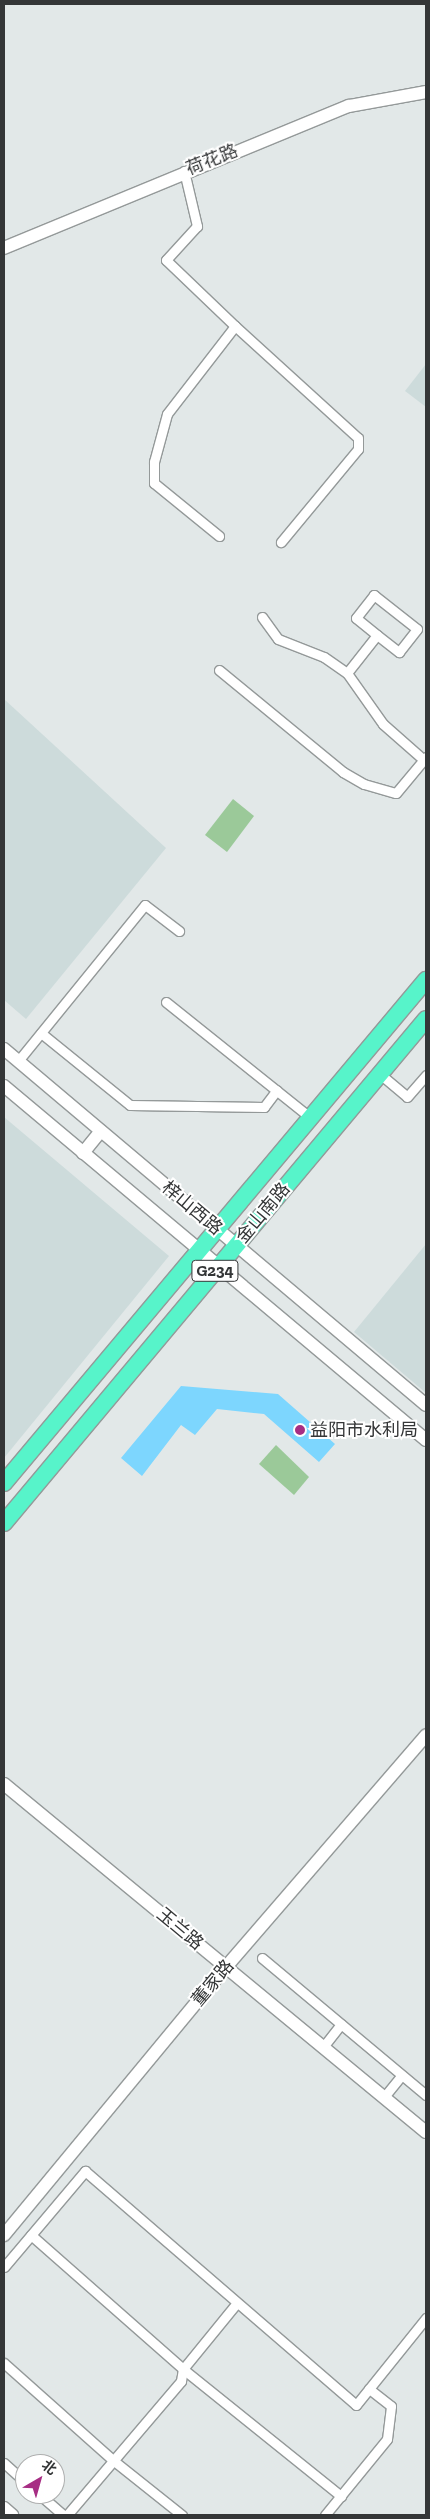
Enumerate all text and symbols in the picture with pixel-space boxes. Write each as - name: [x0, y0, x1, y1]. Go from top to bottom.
- street label: 荷花路: [183, 140, 241, 180]
- street label: 梓山西路: [157, 1177, 227, 1239]
- street label: 金山南路: [232, 1178, 294, 1248]
- road number: G234: [191, 1258, 239, 1284]
- place label: 益阳市水利局: [310, 1419, 418, 1441]
- marker: 益阳市水利局: [294, 1424, 306, 1436]
- street label: 玉兰路: [152, 1903, 208, 1955]
- street label: 董家路: [187, 1955, 239, 2011]
- north arrow: [15, 2454, 65, 2504]
- text: 北: [38, 2457, 60, 2479]

